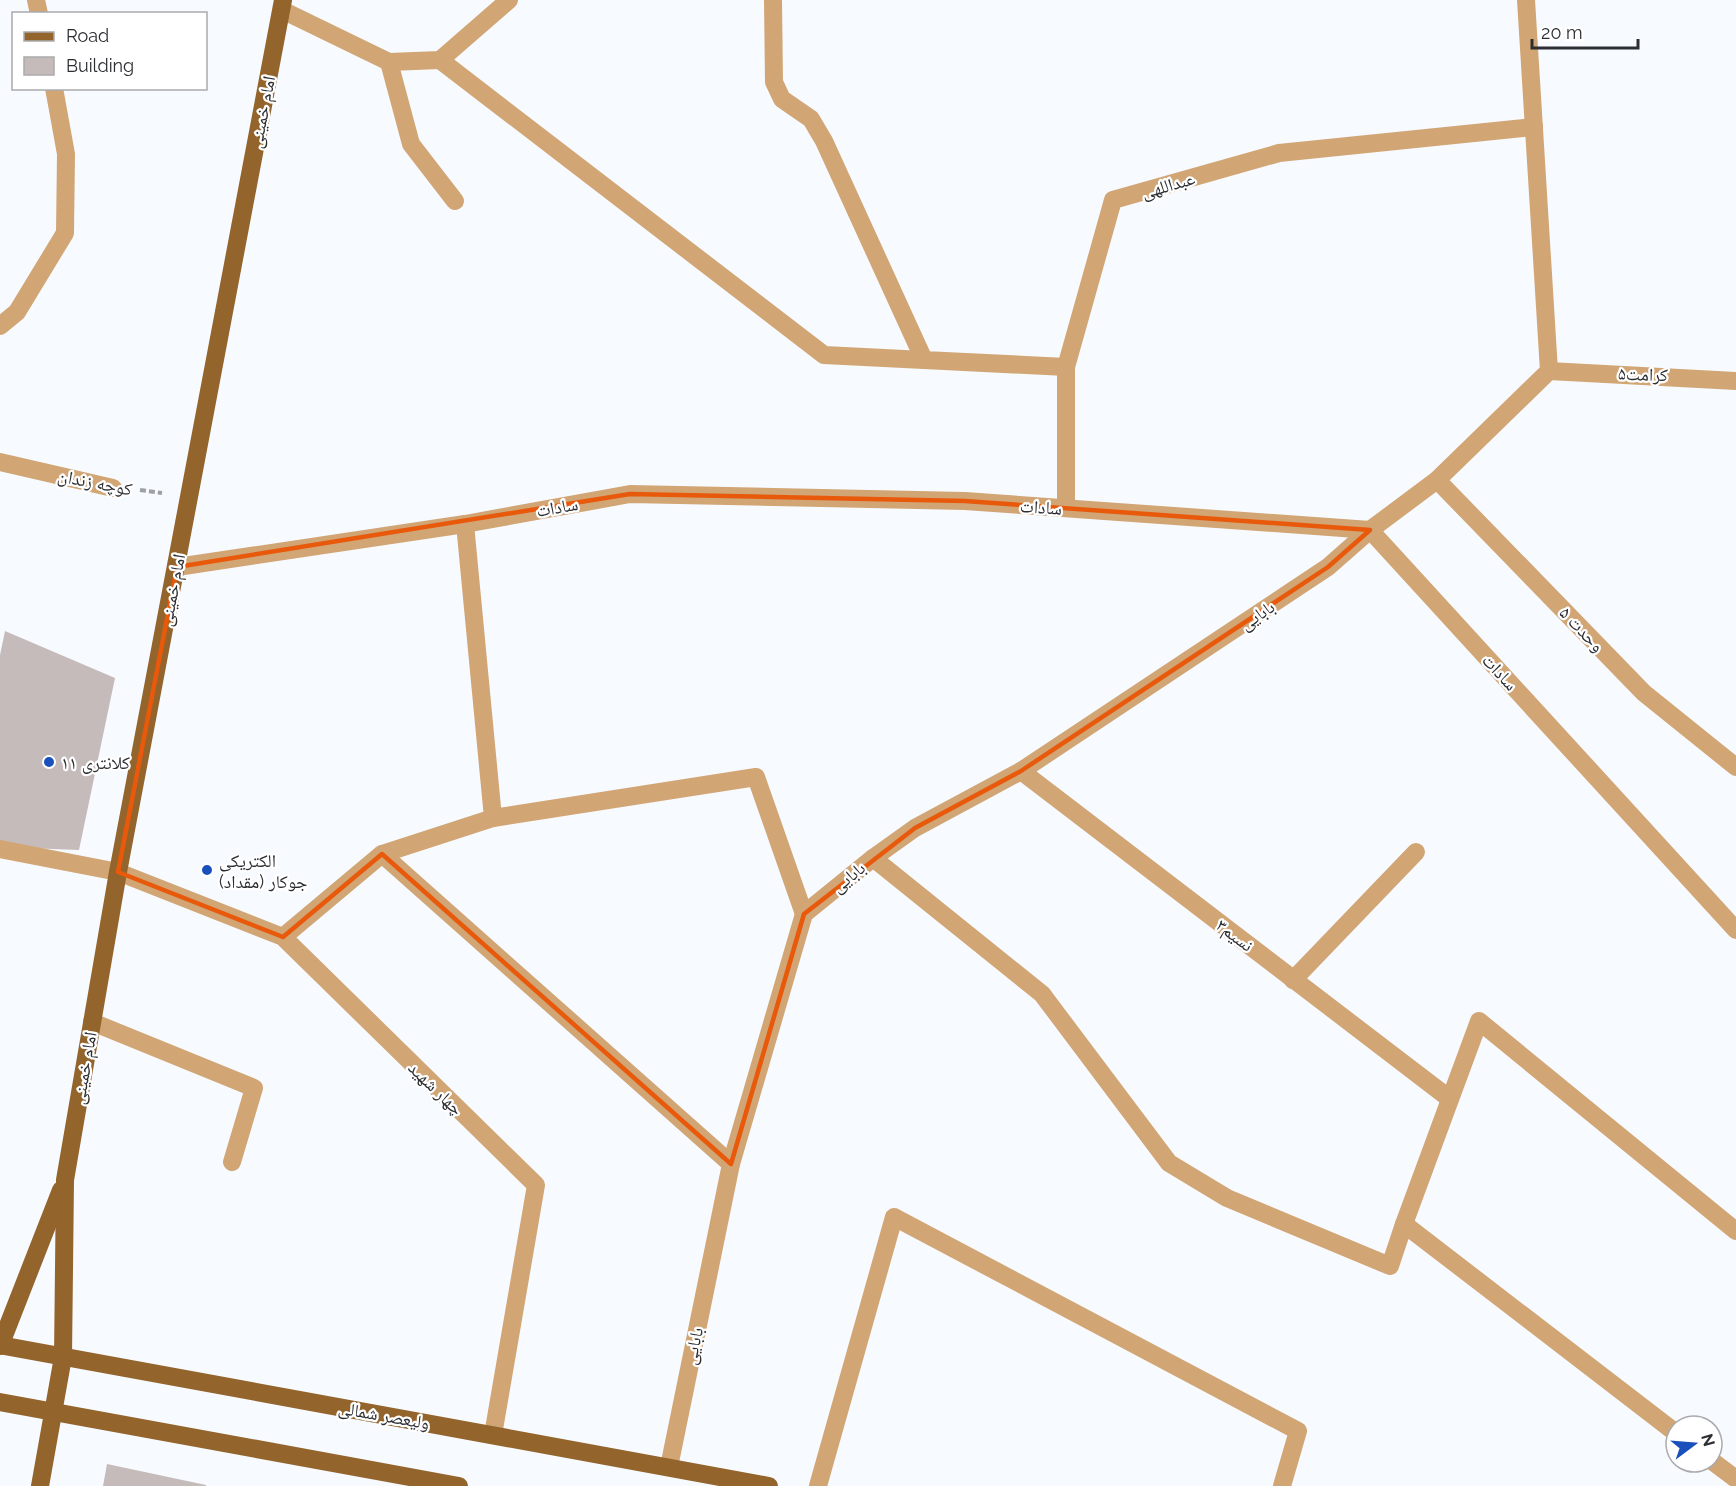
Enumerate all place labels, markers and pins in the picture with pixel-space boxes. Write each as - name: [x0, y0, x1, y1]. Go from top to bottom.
- place label: کلانتری ۱۱: [61, 752, 131, 774]
- marker: کلانتری ۱۱: [42, 755, 56, 769]
- place label: الکتریکی جوکار (مقداد): [219, 850, 308, 892]
- marker: الکتریکی جوکار (مقداد): [200, 863, 214, 877]

